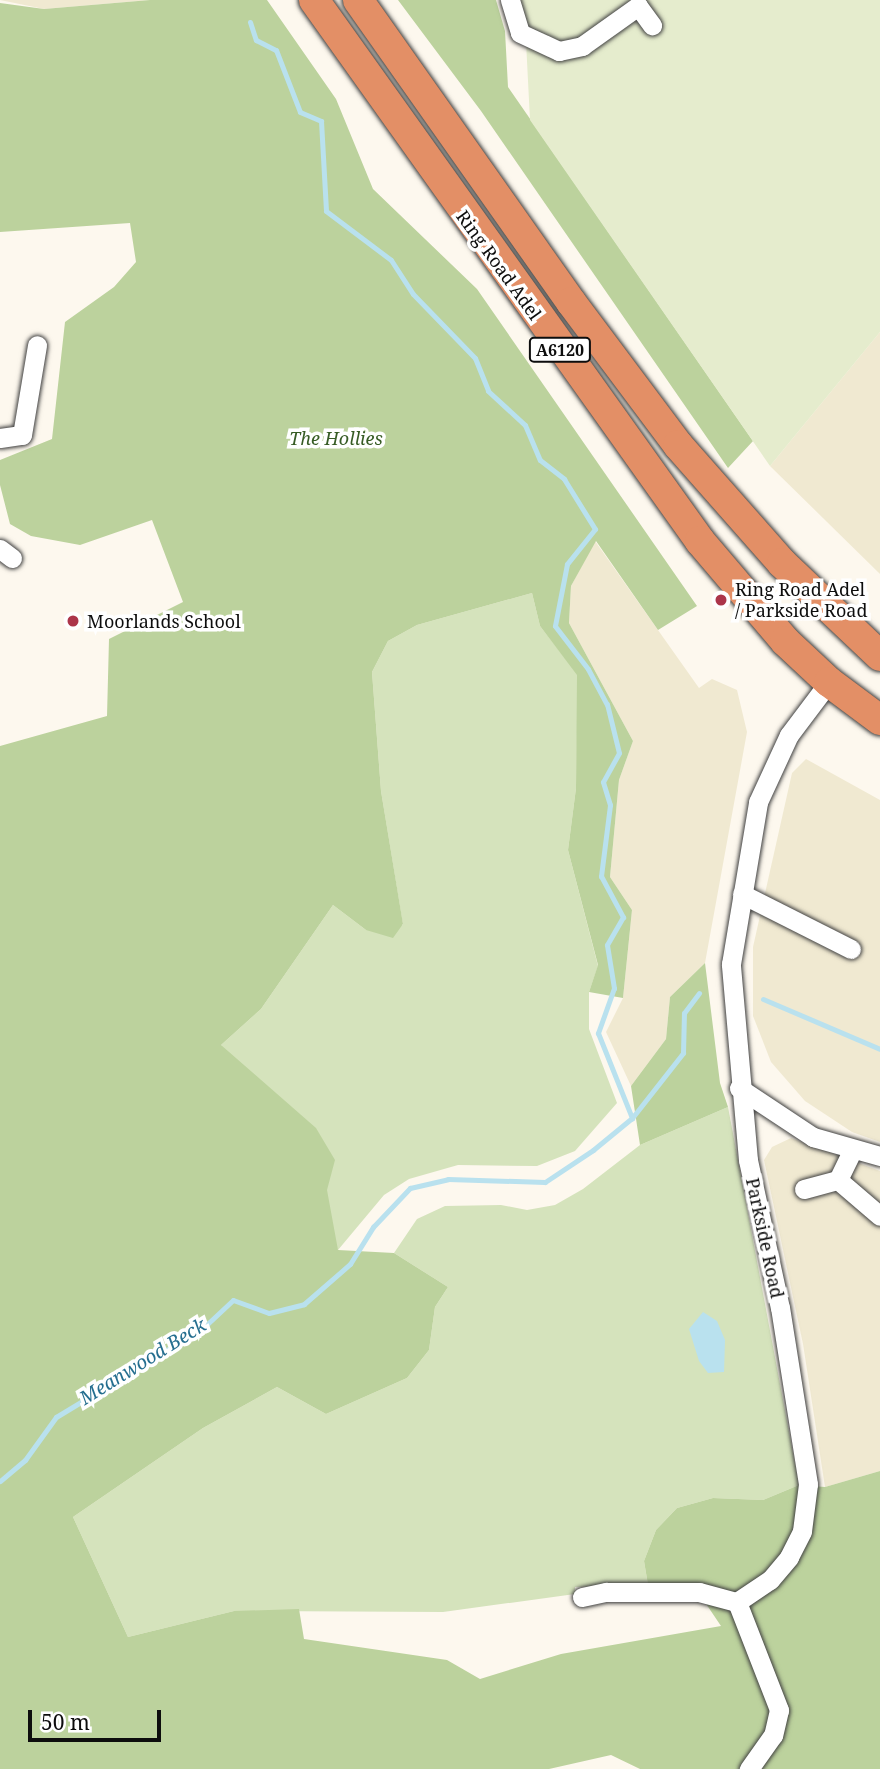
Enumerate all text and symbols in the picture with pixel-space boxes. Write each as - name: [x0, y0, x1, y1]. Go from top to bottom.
- street label: Ring Road Adel: [452, 206, 546, 324]
- road number: A6120: [528, 338, 592, 362]
- park label: The Hollies: [289, 427, 383, 449]
- place label: Ring Road Adel / Parkside Road: [735, 579, 867, 622]
- marker: Ring Road Adel / Parkside Road: [713, 592, 729, 608]
- place label: Moorlands School: [87, 610, 241, 632]
- marker: Moorlands School: [65, 613, 81, 629]
- street label: Parkside Road: [742, 1176, 788, 1300]
- water label: Meanwood Beck: [76, 1314, 210, 1410]
- scale bar: [32, 1696, 164, 1740]
- text: 50 m: [41, 1708, 90, 1736]

